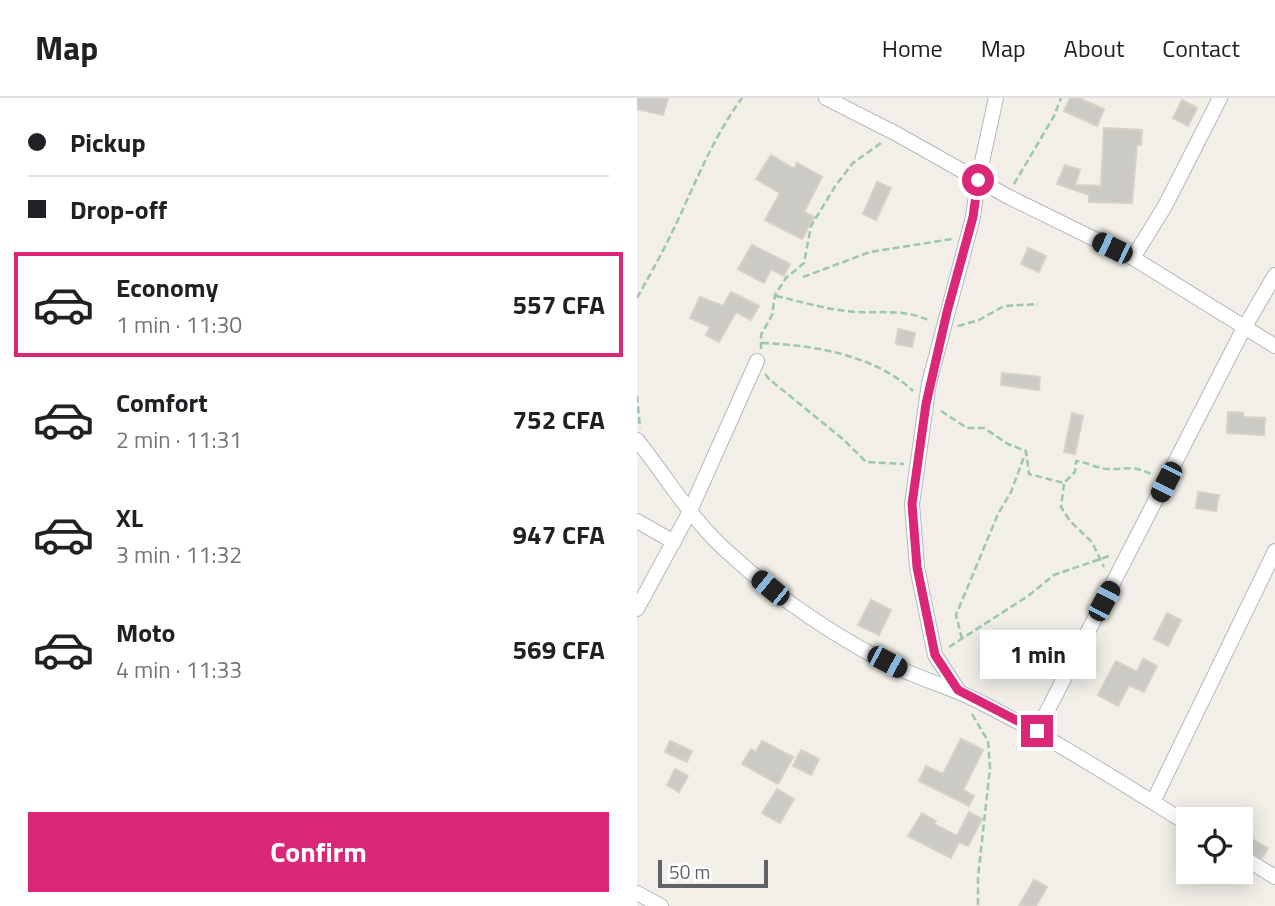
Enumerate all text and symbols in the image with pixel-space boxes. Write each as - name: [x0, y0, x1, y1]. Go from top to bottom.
- text: Map: [35, 23, 98, 73]
- text: Home: [882, 30, 943, 66]
- text: Map: [981, 30, 1026, 66]
- text: About: [1064, 30, 1124, 66]
- text: Contact: [1162, 30, 1240, 66]
- text: Pickup: [70, 123, 146, 162]
- route start: [962, 164, 994, 196]
- text: Drop-off: [70, 190, 167, 229]
- car: [1089, 229, 1136, 267]
- text: Economy: [116, 268, 218, 307]
- icon: car: [32, 273, 95, 336]
- text: 557 CFA: [513, 285, 605, 324]
- text: 1 min · 11:30: [116, 307, 242, 342]
- text: Comfort: [116, 383, 208, 422]
- icon: car: [32, 388, 95, 451]
- text: 752 CFA: [513, 400, 605, 439]
- text: 2 min · 11:31: [116, 422, 242, 457]
- car: [1148, 459, 1185, 505]
- text: XL: [116, 498, 143, 537]
- icon: car: [32, 503, 95, 566]
- text: 947 CFA: [513, 515, 605, 554]
- text: 3 min · 11:32: [116, 537, 242, 572]
- car: [748, 567, 793, 609]
- car: [1085, 578, 1124, 624]
- text: Moto: [116, 613, 175, 652]
- icon: car: [32, 618, 95, 681]
- text: 569 CFA: [513, 630, 605, 669]
- callout: 1 min: [979, 630, 1095, 678]
- text: 1 min: [1010, 637, 1066, 672]
- car: [864, 643, 911, 681]
- text: 4 min · 11:33: [116, 652, 242, 687]
- route end: [1021, 715, 1053, 747]
- map controls: [1176, 807, 1253, 884]
- button: locate: [1176, 807, 1253, 884]
- button: Confirm: [28, 812, 609, 892]
- scale bar: [658, 857, 768, 889]
- text: 50 m: [669, 857, 710, 886]

